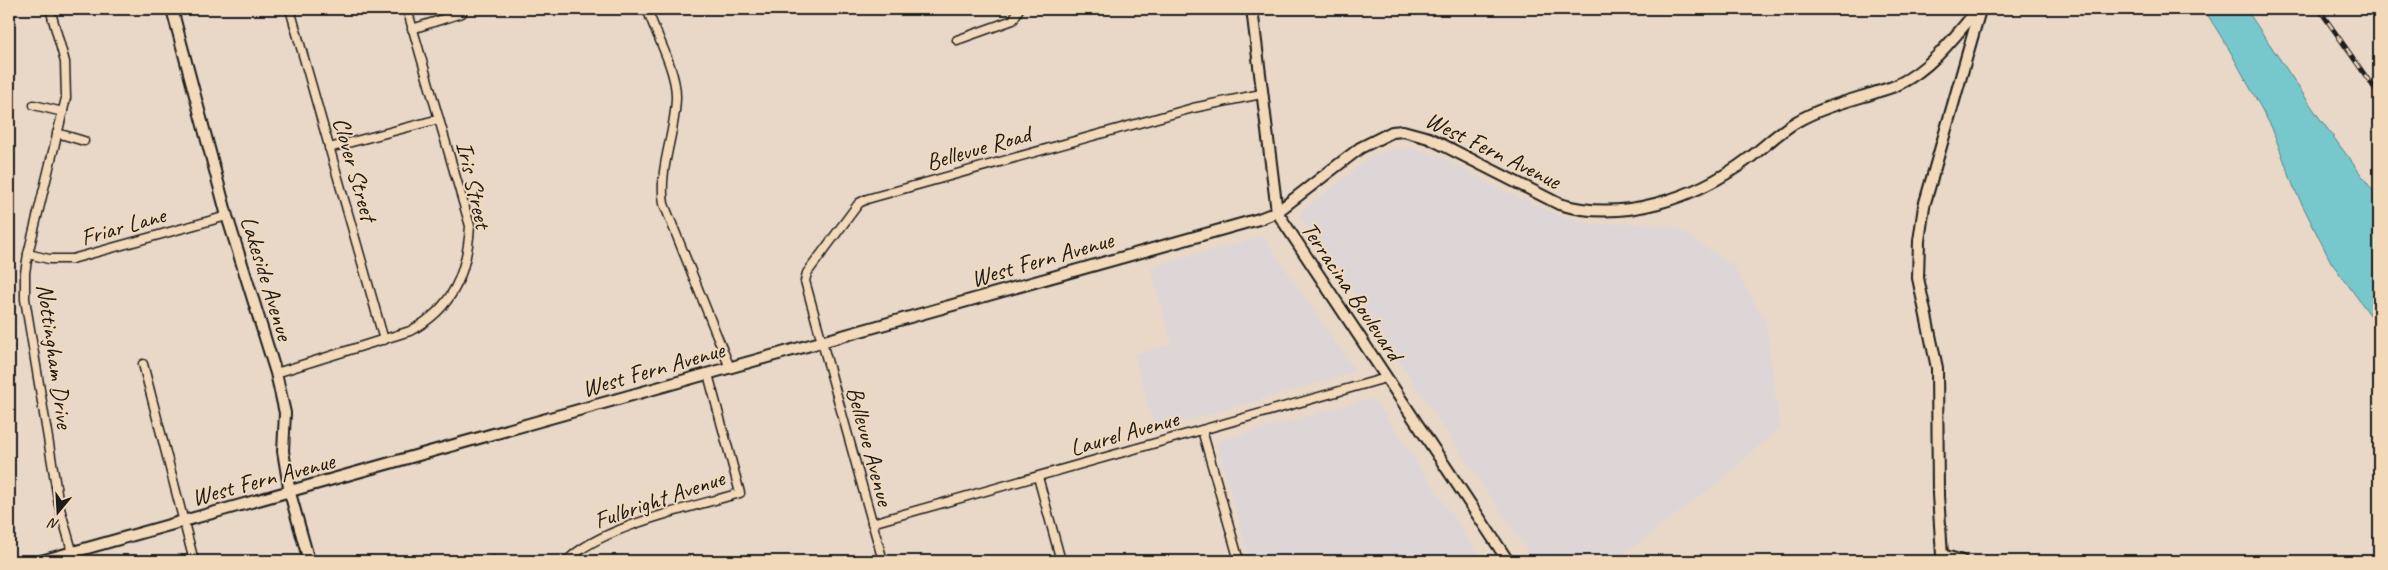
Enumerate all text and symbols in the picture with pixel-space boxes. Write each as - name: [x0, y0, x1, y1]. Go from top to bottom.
- street label: West Fern Avenue: [1421, 104, 1567, 197]
- street label: Clover Street: [326, 114, 385, 227]
- street label: Bellevue Road: [922, 118, 1037, 177]
- street label: Iris Street: [449, 139, 499, 233]
- street label: Friar Lane: [77, 199, 171, 252]
- street label: Lakeside Avenue: [234, 212, 301, 346]
- street label: Terracina Boulevard: [1294, 216, 1412, 369]
- street label: West Fern Avenue: [967, 224, 1119, 294]
- street label: Nottingham Drive: [30, 282, 80, 432]
- street label: West Fern Avenue: [578, 334, 730, 404]
- street label: Bellevue Avenue: [840, 383, 901, 511]
- street label: Laurel Avenue: [1066, 403, 1184, 463]
- street label: West Fern Avenue: [188, 445, 340, 512]
- street label: Fulbright Avenue: [590, 462, 730, 535]
- north arrow: [32, 488, 82, 538]
- text: N: [45, 514, 61, 533]

